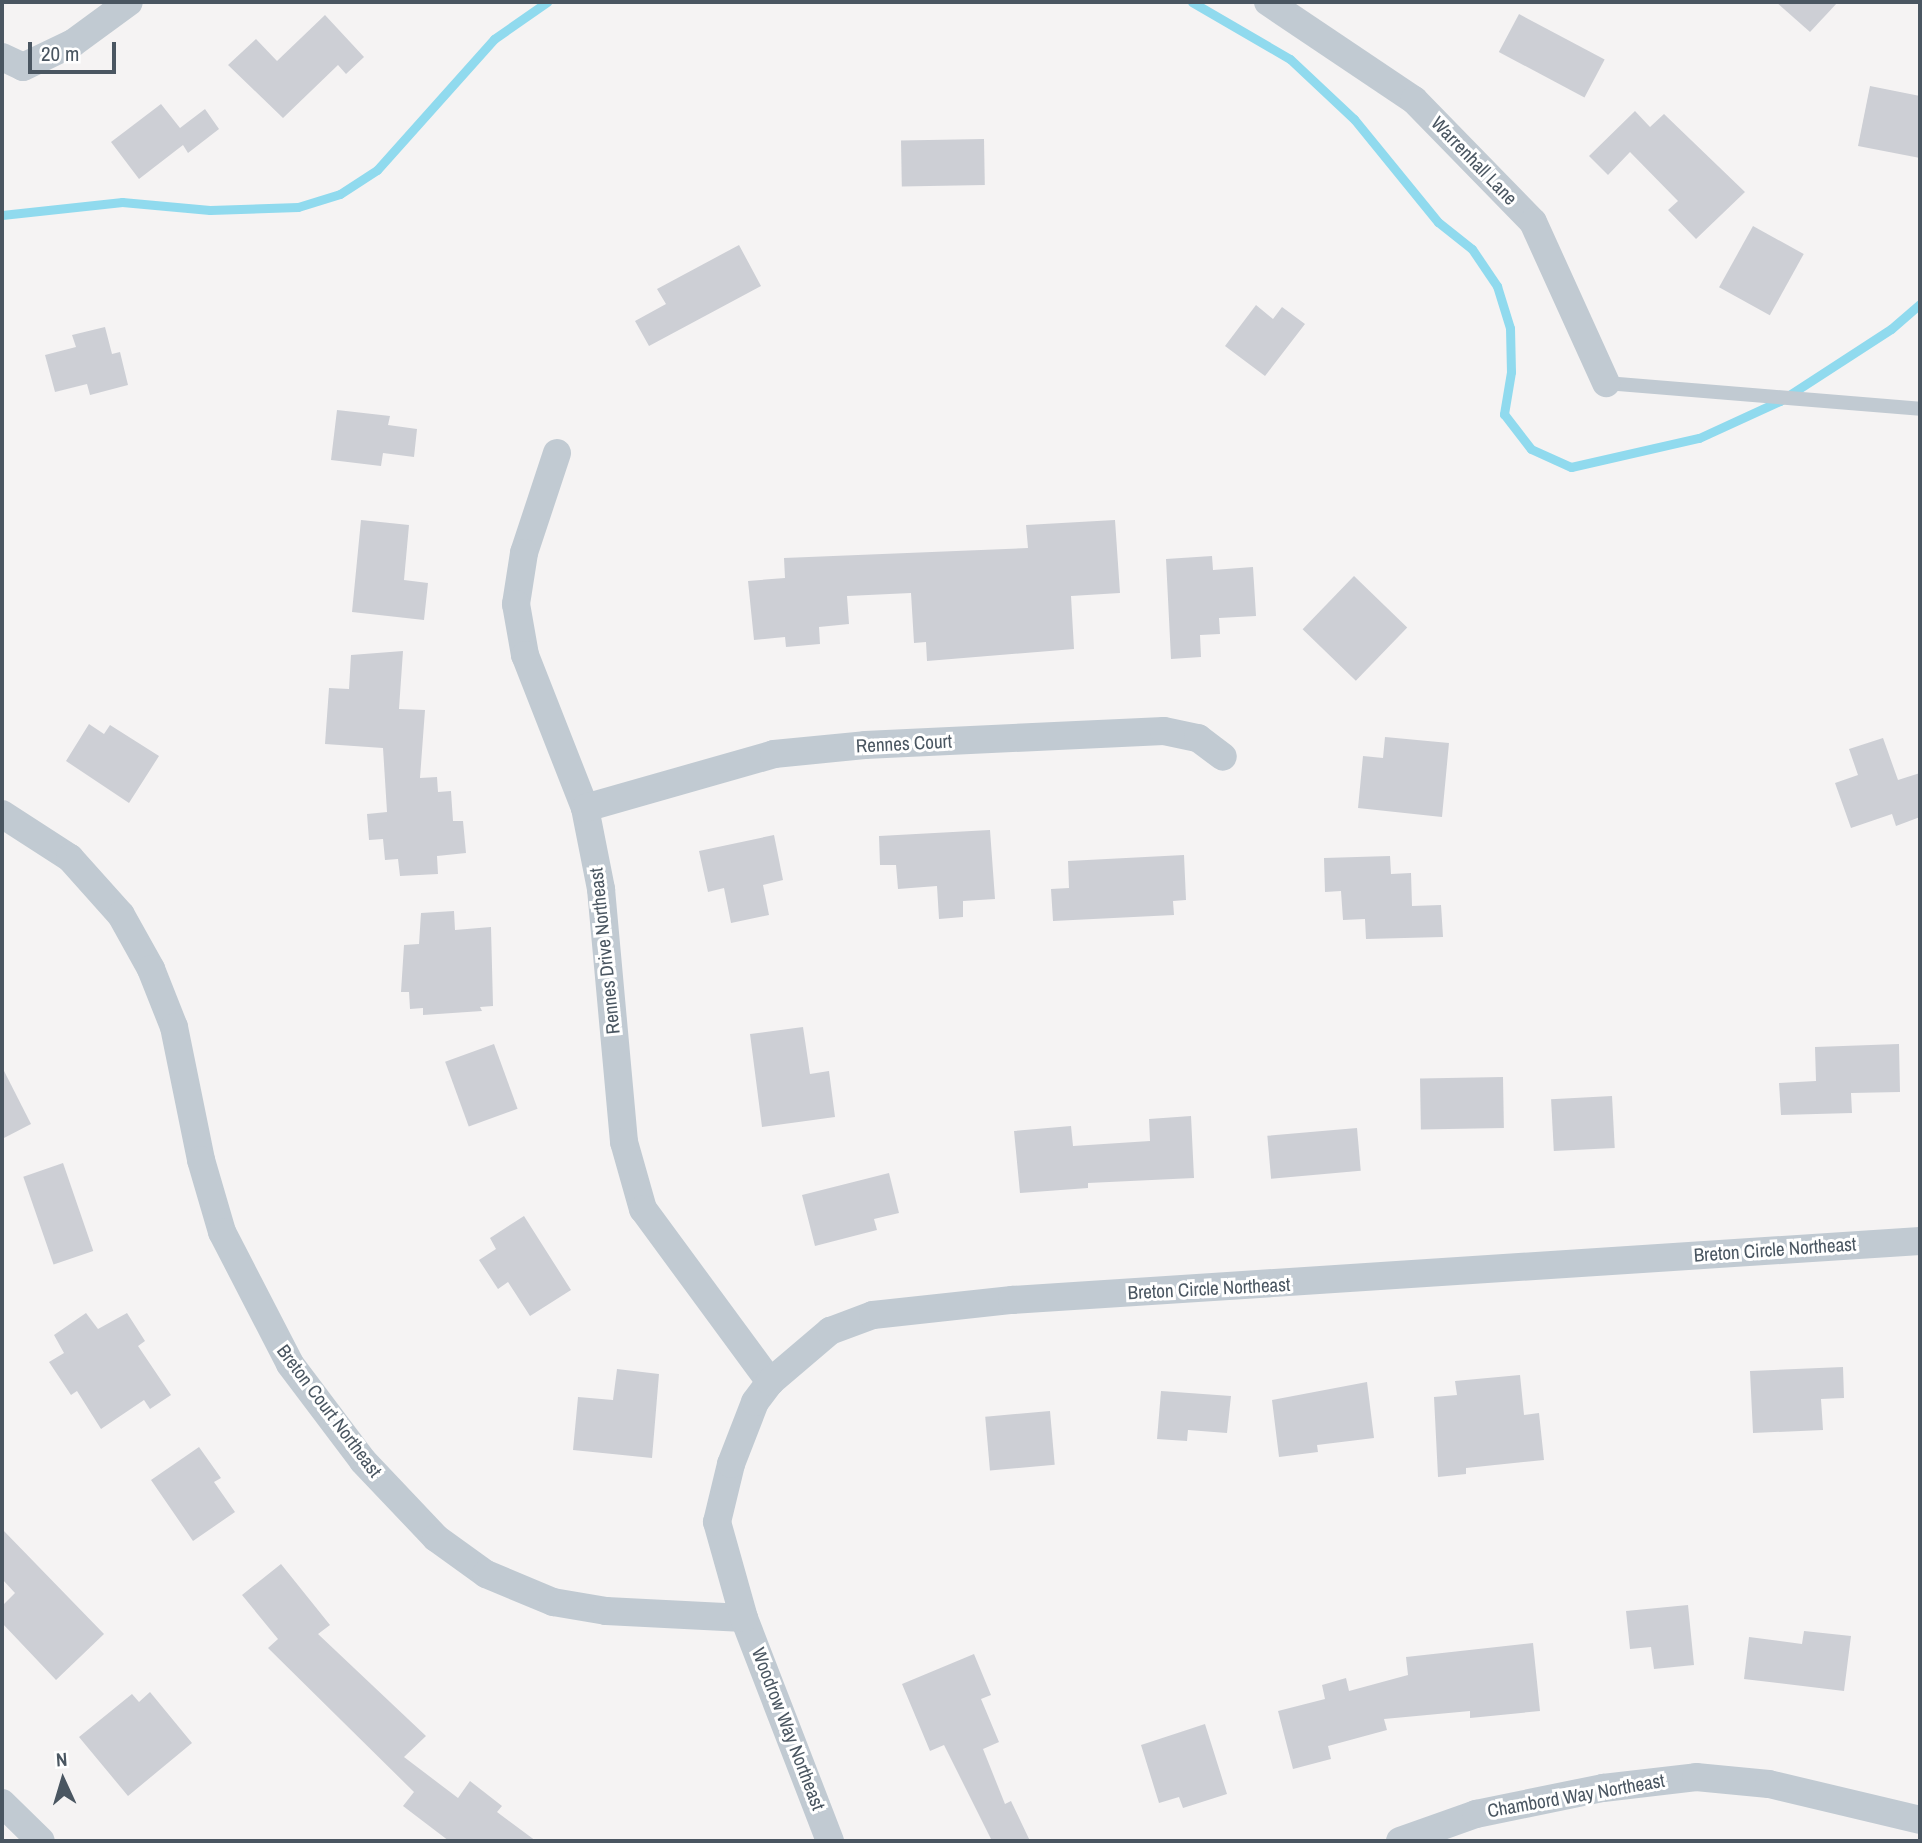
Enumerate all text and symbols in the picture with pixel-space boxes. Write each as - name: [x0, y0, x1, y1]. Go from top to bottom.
- scale bar: [32, 28, 119, 72]
- text: 20 m: [41, 39, 79, 68]
- street label: Warrenhall Lane: [1426, 112, 1522, 210]
- street label: Rennes Court: [855, 730, 953, 758]
- street label: Rennes Drive Northeast: [585, 867, 625, 1035]
- street label: Breton Circle Northeast: [1693, 1233, 1857, 1267]
- street label: Breton Circle Northeast: [1127, 1273, 1291, 1305]
- street label: Breton Court Northeast: [272, 1340, 386, 1482]
- street label: Woodrow Way Northeast: [746, 1644, 830, 1814]
- north arrow: [28, 1745, 98, 1815]
- text: N: [55, 1746, 68, 1772]
- street label: Chambord Way Northeast: [1486, 1769, 1666, 1823]

